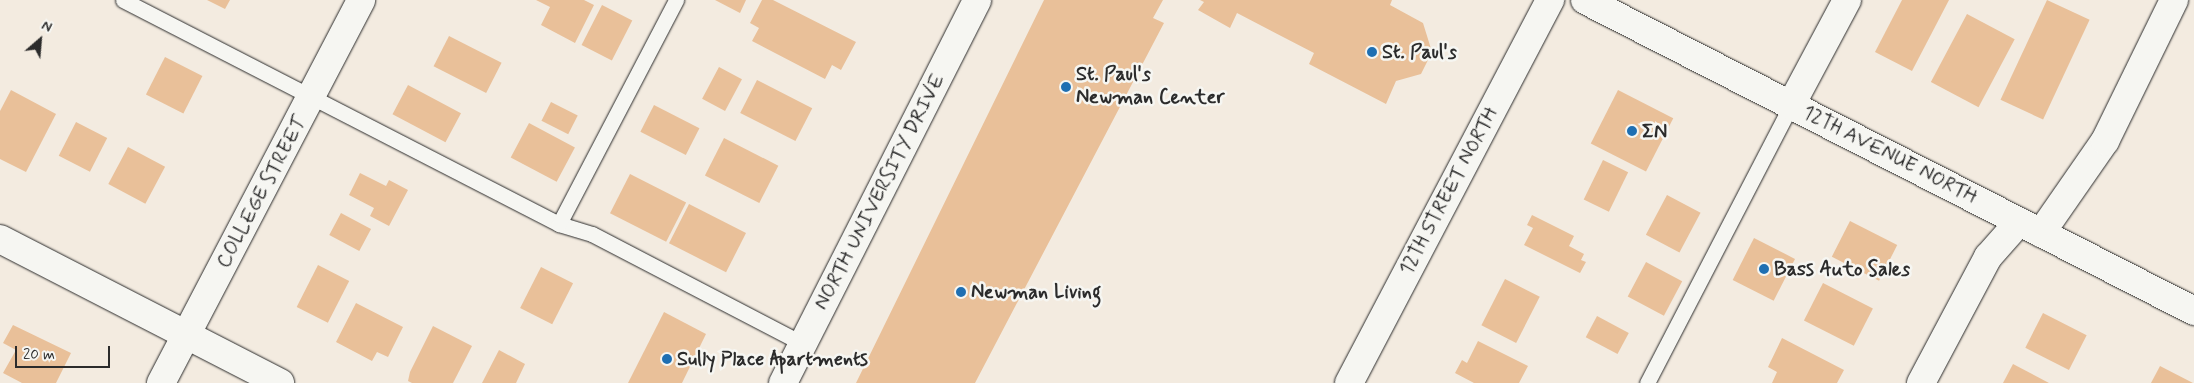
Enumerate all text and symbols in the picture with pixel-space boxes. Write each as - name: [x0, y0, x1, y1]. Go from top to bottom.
- north arrow: [15, 15, 65, 65]
- text: N: [39, 16, 55, 37]
- place label: St. Paul's: [1382, 40, 1457, 64]
- marker: St. Paul's: [1366, 46, 1378, 58]
- place label: St. Paul's Newman Center: [1076, 63, 1221, 110]
- street label: NORTH UNIVERSITY DRIVE: [810, 70, 950, 314]
- marker: St. Paul's Newman Center: [1060, 81, 1072, 93]
- street label: 12TH STREET NORTH: [1394, 101, 1504, 281]
- street label: 12TH AVENUE NORTH: [1799, 101, 1981, 209]
- street label: COLLEGE STREET: [212, 111, 312, 273]
- place label: ΣΝ: [1642, 119, 1667, 143]
- marker: ΣΝ: [1626, 125, 1638, 137]
- place label: Bass Auto Sales: [1774, 257, 1907, 281]
- marker: Bass Auto Sales: [1758, 263, 1770, 275]
- place label: Newman Living: [971, 280, 1109, 304]
- marker: Newman Living: [955, 286, 967, 298]
- scale bar: [18, 336, 112, 368]
- text: 20 m: [23, 345, 55, 365]
- place label: Sully Place Apartments: [677, 347, 869, 371]
- marker: Sully Place Apartments: [661, 353, 673, 365]

